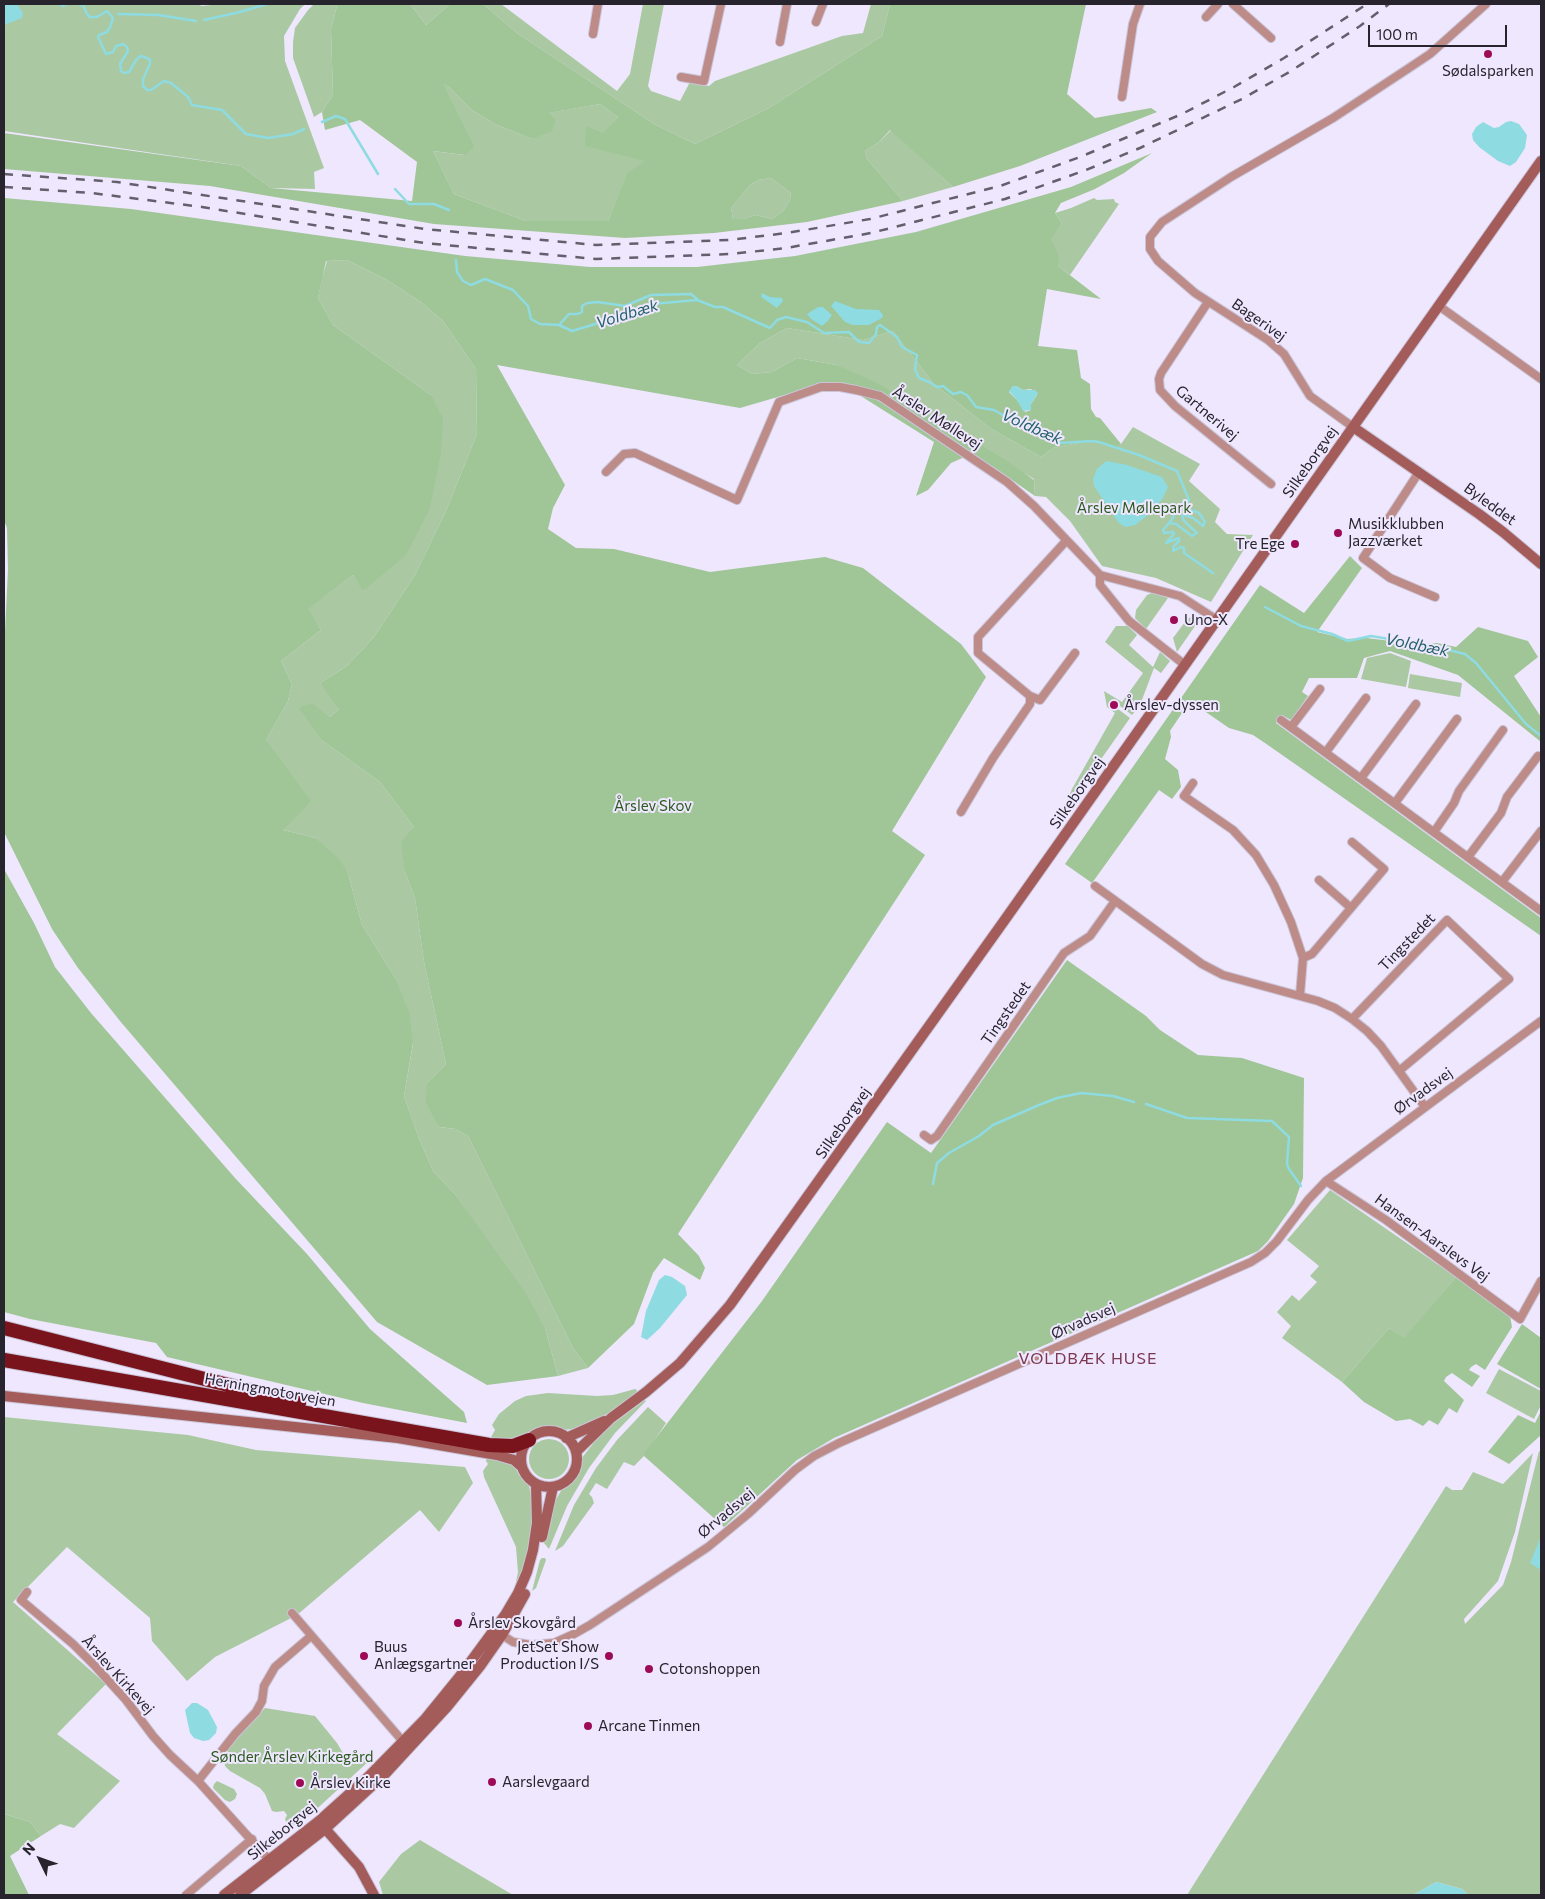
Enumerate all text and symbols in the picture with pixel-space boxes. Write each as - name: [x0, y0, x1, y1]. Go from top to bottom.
- scale bar: [1370, 15, 1509, 47]
- text: 100 m: [1376, 25, 1418, 43]
- marker: Sødalsparken: [1482, 48, 1494, 60]
- place label: Sødalsparken: [1442, 62, 1534, 80]
- water label: Voldbæk: [594, 295, 660, 333]
- street label: Bagerivej: [1228, 295, 1290, 345]
- street label: Årslev Møllevej: [889, 382, 985, 454]
- street label: Gartnerivej: [1172, 382, 1242, 444]
- water label: Voldbæk: [999, 405, 1065, 449]
- street label: Silkeborgvej: [1279, 423, 1341, 501]
- street label: Byleddet: [1460, 479, 1520, 529]
- park label: Årslev Møllepark: [1077, 499, 1191, 517]
- place label: Musikklubben Jazzværket: [1348, 515, 1444, 550]
- marker: Musikklubben Jazzværket: [1332, 527, 1344, 539]
- place label: Tre Ege: [1235, 535, 1285, 553]
- marker: Tre Ege: [1289, 538, 1301, 550]
- place label: Uno-X: [1184, 611, 1228, 629]
- marker: Uno-X: [1168, 614, 1180, 626]
- water label: Voldbæk: [1384, 629, 1450, 661]
- place label: Årslev-dyssen: [1124, 696, 1219, 714]
- marker: Årslev-dyssen: [1108, 699, 1120, 711]
- street label: Silkeborgvej: [1046, 754, 1108, 832]
- park label: Årslev Skov: [614, 797, 692, 815]
- street label: Tingstedet: [1375, 909, 1439, 975]
- street label: Tingstedet: [978, 978, 1034, 1048]
- street label: Ørvadsvej: [1390, 1064, 1456, 1118]
- street label: Silkeborgvej: [812, 1084, 874, 1162]
- street label: Hansen-Aarslevs Vej: [1371, 1190, 1493, 1286]
- street label: Ørvadsvej: [1048, 1299, 1118, 1343]
- district label: VOLDBÆK HUSE: [1017, 1349, 1159, 1369]
- street label: Herningmotorvejen: [203, 1370, 337, 1410]
- street label: Ørvadsvej: [694, 1484, 758, 1542]
- place label: Årslev Skovgård: [468, 1614, 576, 1632]
- marker: Årslev Skovgård: [452, 1617, 464, 1629]
- street label: Årslev Kirkevej: [78, 1632, 158, 1718]
- place label: Buus Anlægsgartner: [374, 1638, 474, 1673]
- place label: JetSet Show Production I/S: [500, 1638, 599, 1673]
- marker: Buus Anlægsgartner: [358, 1650, 370, 1662]
- marker: JetSet Show Production I/S: [603, 1650, 615, 1662]
- place label: Cotonshoppen: [659, 1660, 760, 1678]
- marker: Cotonshoppen: [643, 1663, 655, 1675]
- place label: Arcane Tinmen: [598, 1717, 700, 1735]
- marker: Arcane Tinmen: [582, 1720, 594, 1732]
- park label: Sønder Årslev Kirkegård: [211, 1748, 373, 1766]
- place label: Aarslevgaard: [502, 1773, 590, 1791]
- place label: Årslev Kirke: [310, 1774, 391, 1792]
- marker: Aarslevgaard: [486, 1776, 498, 1788]
- marker: Årslev Kirke: [294, 1777, 306, 1789]
- street label: Silkeborgvej: [244, 1798, 320, 1864]
- north arrow: [15, 1834, 65, 1884]
- text: N: [19, 1839, 38, 1858]

